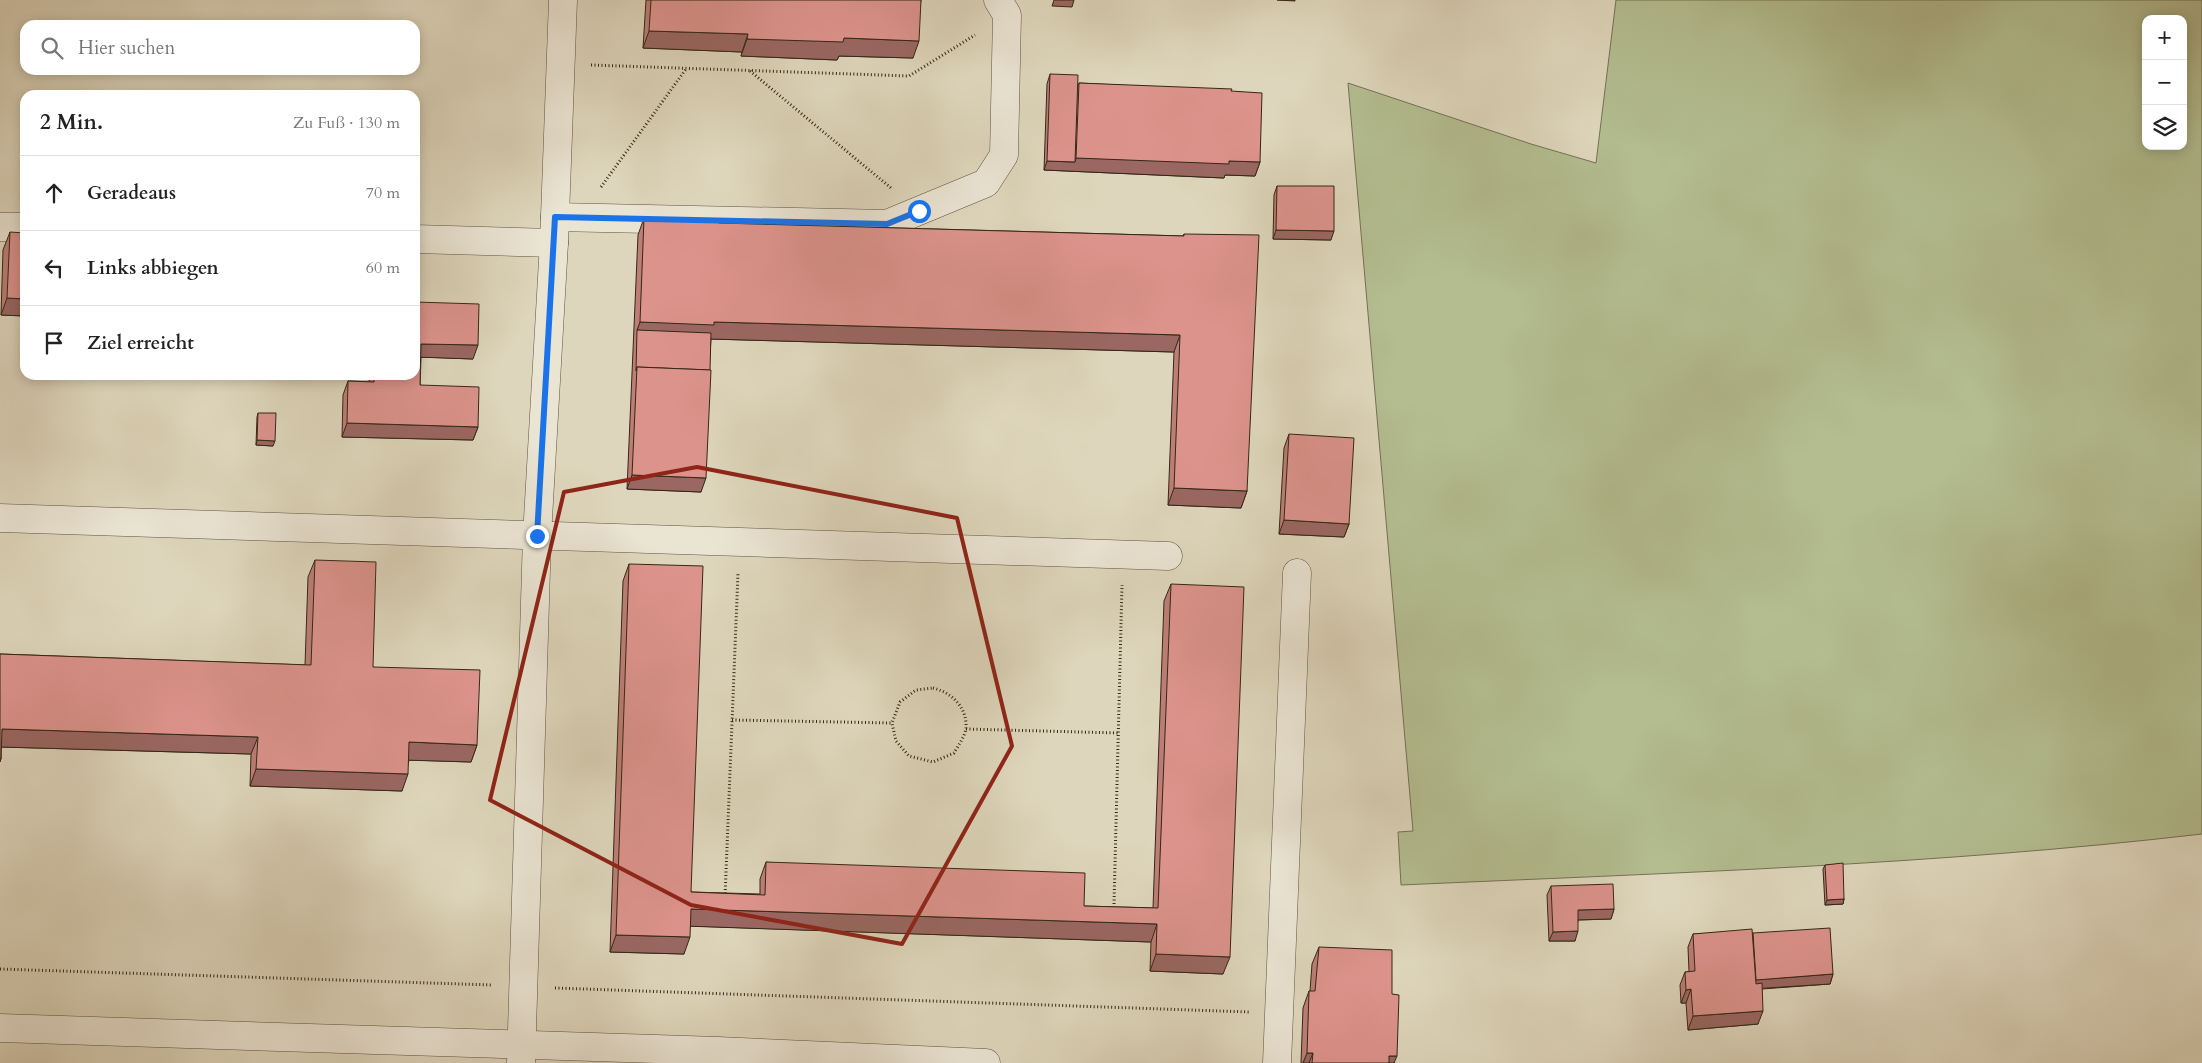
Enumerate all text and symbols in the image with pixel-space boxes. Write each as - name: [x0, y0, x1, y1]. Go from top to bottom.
- map controls: [2142, 15, 2187, 150]
- button: +: [2142, 15, 2187, 60]
- search box: [20, 20, 420, 75]
- icon: search: [38, 34, 66, 62]
- text: Hier suchen: [78, 35, 175, 61]
- button: −: [2142, 60, 2187, 105]
- button: layers: [2142, 105, 2187, 150]
- text: 2 Min.: [40, 108, 103, 137]
- text: Zu Fuß · 130 m: [293, 112, 400, 134]
- icon: ahead: [40, 179, 68, 207]
- text: Geradeaus: [87, 180, 176, 206]
- text: 70 m: [366, 182, 400, 204]
- route start: [908, 200, 931, 223]
- icon: left: [40, 254, 68, 282]
- text: Links abbiegen: [87, 255, 219, 281]
- text: 60 m: [366, 257, 400, 279]
- icon: arrive: [40, 329, 68, 357]
- text: Ziel erreicht: [87, 330, 194, 356]
- route end: [526, 525, 549, 548]

